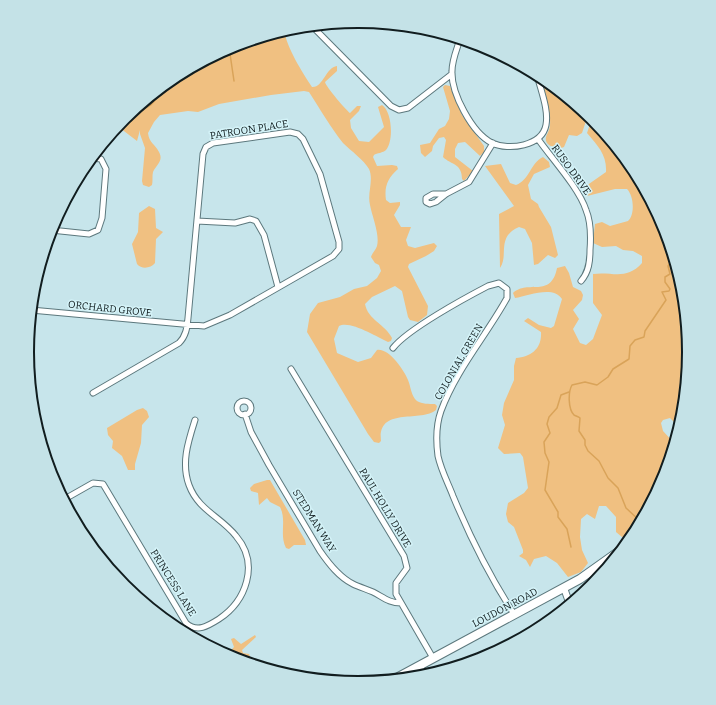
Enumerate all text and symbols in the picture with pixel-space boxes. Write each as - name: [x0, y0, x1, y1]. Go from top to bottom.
- street label: PATROON PLACE: [209, 118, 289, 142]
- street label: RUSO DRIVE: [549, 142, 593, 198]
- street label: ORCHARD GROVE: [68, 299, 152, 319]
- street label: COLONIAL GREEN: [432, 322, 486, 402]
- street label: PAUL HOLLY DRIVE: [356, 466, 414, 550]
- street label: STEDMAN WAY: [290, 487, 338, 555]
- street label: PRINCESS LANE: [148, 547, 198, 619]
- street label: LOUDON ROAD: [470, 586, 540, 630]

